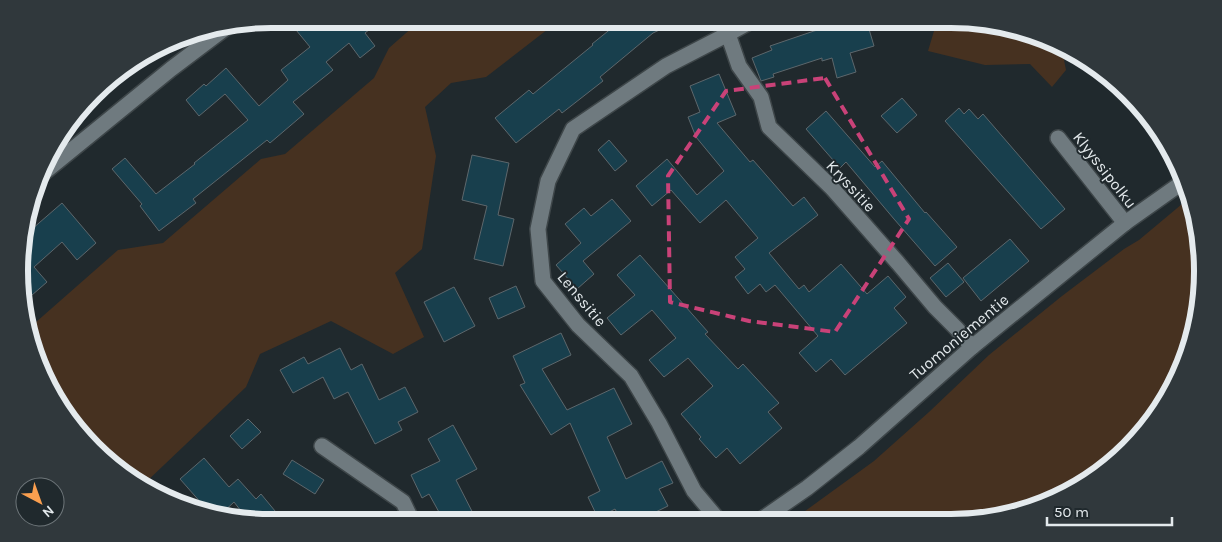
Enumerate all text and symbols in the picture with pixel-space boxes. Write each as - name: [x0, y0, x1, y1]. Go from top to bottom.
- street label: Klyyssipolku: [1069, 128, 1141, 212]
- street label: Kryssitie: [822, 156, 880, 216]
- street label: Lenssitie: [554, 268, 610, 330]
- street label: Tuomoniementie: [906, 290, 1012, 384]
- north arrow: [15, 477, 65, 527]
- scale bar: [1047, 494, 1172, 526]
- text: N: [39, 502, 58, 521]
- text: 50 m: [1054, 503, 1089, 521]

